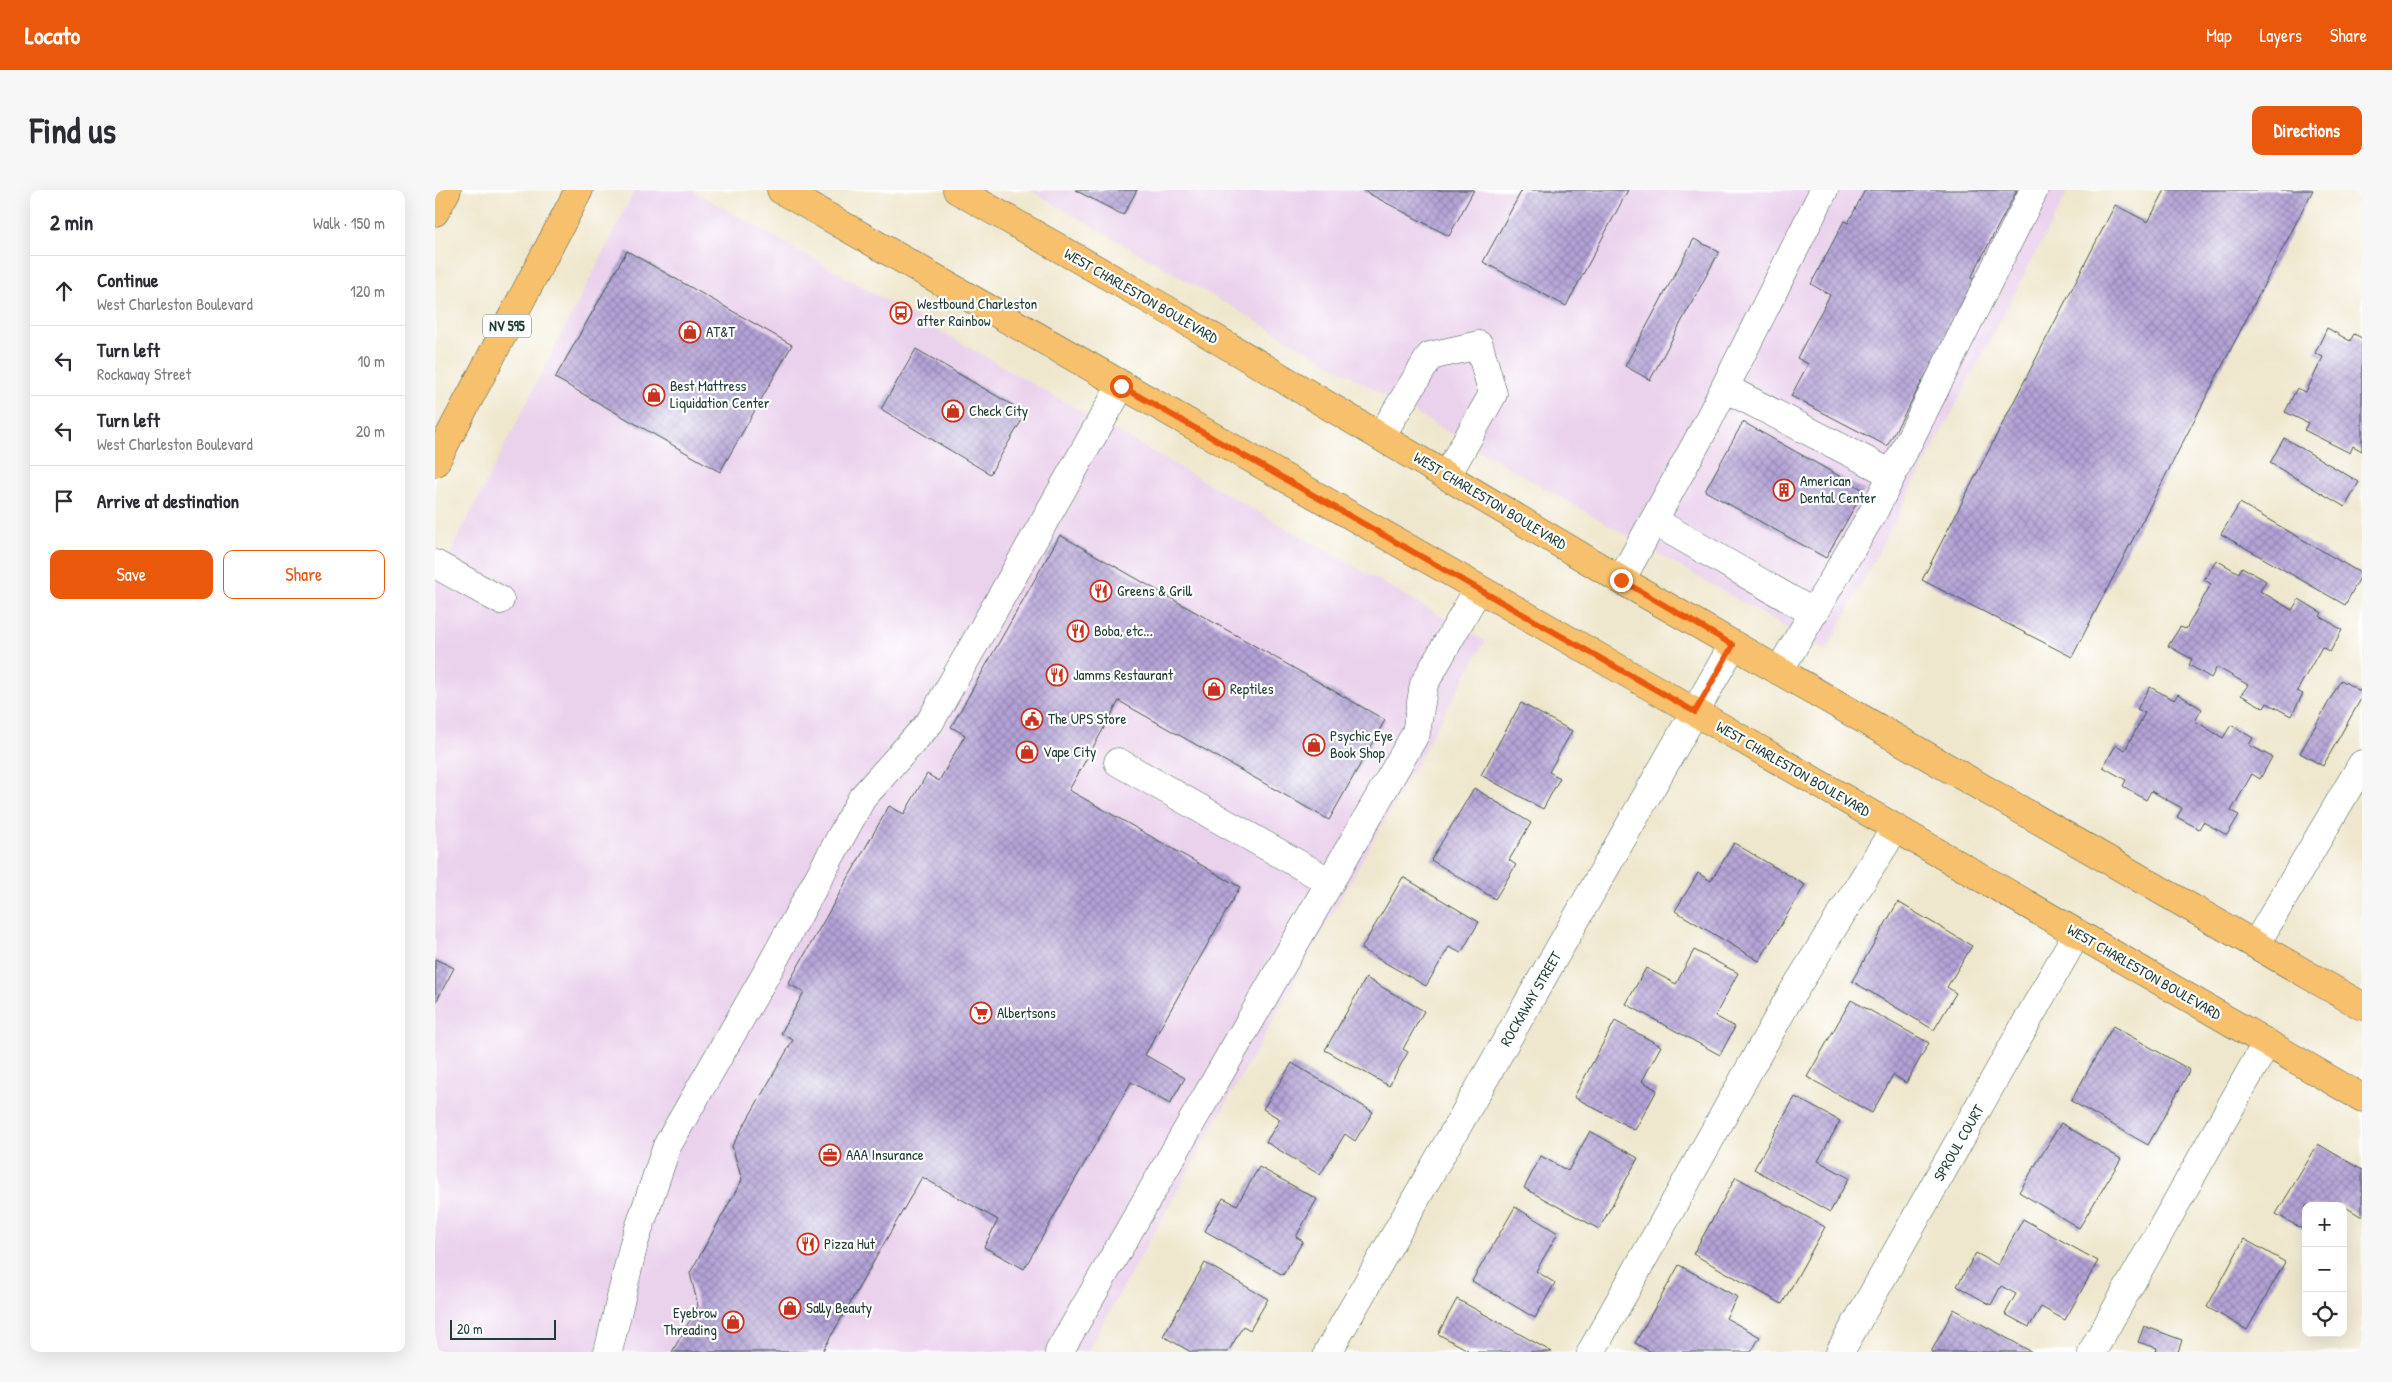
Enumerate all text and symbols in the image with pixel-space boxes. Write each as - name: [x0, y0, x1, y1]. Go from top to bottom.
- text: Locato: [25, 19, 80, 51]
- text: Map: [2206, 23, 2232, 48]
- text: Layers: [2260, 23, 2302, 48]
- text: Share: [2330, 23, 2367, 48]
- button: Directions: [2252, 106, 2362, 155]
- text: Find us: [30, 107, 116, 154]
- text: 2 min: [50, 208, 93, 237]
- text: Walk · 150 m: [313, 212, 385, 234]
- street label: WEST CHARLESTON BOULEVARD: [1060, 243, 1223, 349]
- text: Continue: [97, 267, 158, 293]
- icon: ahead: [50, 277, 78, 305]
- text: 120 m: [350, 280, 385, 302]
- text: West Charleston Boulevard: [97, 293, 253, 315]
- place label: Westbound Charleston after Rainbow: [917, 293, 1038, 331]
- bus stop icon: Westbound Charleston after Rainbow: [889, 301, 913, 325]
- road number: NV 595: [483, 314, 531, 338]
- shop icon: AT&T: [678, 320, 702, 344]
- place label: AT&T: [706, 321, 736, 342]
- text: Turn left: [97, 337, 160, 363]
- icon: left: [50, 347, 78, 375]
- text: 10 m: [357, 350, 385, 372]
- text: Rockaway Street: [97, 363, 191, 385]
- place label: Best Mattress Liquidation Center: [670, 375, 770, 413]
- route start: [1110, 375, 1133, 398]
- shop icon: Best Mattress Liquidation Center: [642, 383, 666, 407]
- shop icon: Check City: [941, 399, 965, 423]
- place label: Check City: [969, 400, 1028, 421]
- text: Turn left: [97, 407, 160, 433]
- icon: left: [50, 417, 78, 445]
- text: 20 m: [356, 420, 385, 442]
- text: West Charleston Boulevard: [97, 433, 253, 455]
- street label: WEST CHARLESTON BOULEVARD: [1410, 447, 1571, 555]
- place label: American Dental Center: [1800, 470, 1876, 508]
- building icon: American Dental Center: [1772, 478, 1796, 502]
- icon: arrive: [50, 487, 78, 515]
- text: Arrive at destination: [97, 488, 239, 514]
- button: Save: [50, 550, 213, 599]
- button: Share: [223, 550, 385, 599]
- route end: [1610, 569, 1633, 592]
- restaurant icon: Greens & Grill: [1089, 579, 1113, 603]
- place label: Greens & Grill: [1117, 580, 1193, 601]
- restaurant icon: Boba, etc...: [1066, 619, 1090, 643]
- place label: Boba, etc...: [1094, 620, 1153, 641]
- restaurant icon: Jamms Restaurant: [1045, 663, 1069, 687]
- place label: Jamms Restaurant: [1073, 664, 1174, 685]
- shop icon: Reptiles: [1202, 677, 1226, 701]
- place label: Reptiles: [1230, 678, 1274, 699]
- public building icon: The UPS Store: [1020, 707, 1044, 731]
- place label: The UPS Store: [1048, 708, 1126, 729]
- street label: WEST CHARLESTON BOULEVARD: [1712, 716, 1875, 822]
- place label: Psychic Eye Book Shop: [1330, 725, 1393, 763]
- shop icon: Psychic Eye Book Shop: [1302, 733, 1326, 757]
- shop icon: Vape City: [1015, 740, 1039, 764]
- place label: Vape City: [1043, 741, 1096, 762]
- street label: WEST CHARLESTON BOULEVARD: [2063, 919, 2226, 1025]
- street label: ROCKAWAY STREET: [1495, 947, 1567, 1050]
- supermarket icon: Albertsons: [969, 1001, 993, 1025]
- place label: Albertsons: [997, 1002, 1056, 1023]
- street label: SPROUL COURT: [1928, 1100, 1989, 1185]
- office icon: AAA Insurance: [818, 1143, 842, 1167]
- place label: AAA Insurance: [846, 1144, 924, 1165]
- map controls: [2302, 1202, 2347, 1337]
- button: +: [2302, 1202, 2347, 1247]
- restaurant icon: Pizza Hut: [796, 1232, 820, 1256]
- place label: Pizza Hut: [824, 1233, 876, 1254]
- button: −: [2302, 1247, 2347, 1292]
- button: locate: [2302, 1292, 2347, 1337]
- shop icon: Sally Beauty: [778, 1296, 802, 1320]
- place label: Sally Beauty: [806, 1297, 872, 1318]
- place label: Eyebrow Threading: [663, 1302, 717, 1340]
- shop icon: Eyebrow Threading: [721, 1310, 745, 1334]
- scale bar: [450, 1317, 556, 1340]
- text: 20 m: [457, 1319, 483, 1338]

